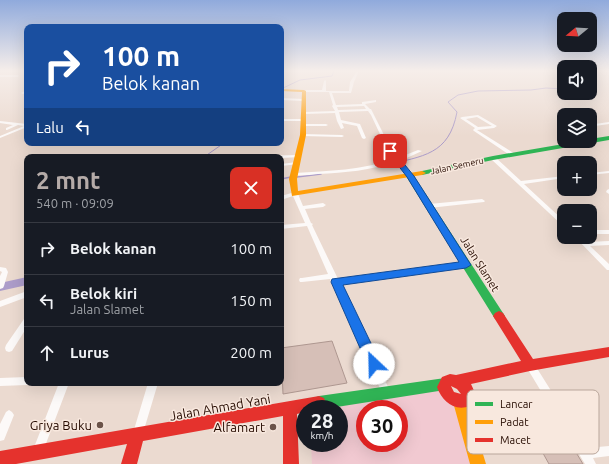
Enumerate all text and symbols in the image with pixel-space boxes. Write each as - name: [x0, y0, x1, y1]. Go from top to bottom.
- north arrow: [557, 12, 597, 52]
- map controls: [557, 12, 597, 244]
- icon: right: [36, 40, 88, 92]
- text: 100 m: [102, 40, 180, 71]
- button: sound: [557, 60, 597, 100]
- text: Belok kanan: [102, 73, 200, 93]
- button: layers: [557, 108, 597, 148]
- icon: left: [72, 116, 94, 138]
- text: Lalu: [36, 119, 64, 136]
- pin: [373, 134, 407, 168]
- icon: arrive: [379, 140, 401, 162]
- street label: Jalan Semeru: [429, 155, 485, 177]
- button: +: [557, 156, 597, 196]
- text: 2 mnt: [36, 167, 100, 194]
- button: close: [230, 167, 272, 209]
- text: 540 m · 09:09: [36, 196, 114, 210]
- button: −: [557, 204, 597, 244]
- street label: Jalan Slamet: [458, 234, 502, 294]
- icon: right: [36, 238, 58, 260]
- text: Belok kanan: [70, 240, 156, 257]
- text: 100 m: [230, 240, 272, 257]
- text: Belok kiri: [70, 285, 137, 302]
- icon: left: [36, 290, 58, 312]
- text: 150 m: [230, 292, 272, 309]
- text: Jalan Slamet: [70, 302, 144, 316]
- icon: ahead: [36, 342, 58, 364]
- position arrow: [353, 343, 395, 385]
- text: Lurus: [70, 344, 109, 361]
- text: 200 m: [230, 344, 272, 361]
- legend: [467, 390, 599, 454]
- street label: Jalan Ahmad Yani: [168, 391, 272, 423]
- text: Lancar: [500, 398, 533, 410]
- speed limit sign: 30: [356, 400, 408, 452]
- text: 28: [311, 409, 333, 432]
- text: Padat: [500, 416, 529, 428]
- place label: Griya Buku: [30, 418, 92, 432]
- marker: Griya Buku: [95, 420, 105, 430]
- place label: Alfamart: [214, 420, 265, 434]
- marker: Alfamart: [268, 422, 278, 432]
- text: km/h: [310, 430, 334, 441]
- text: Macet: [500, 434, 531, 446]

